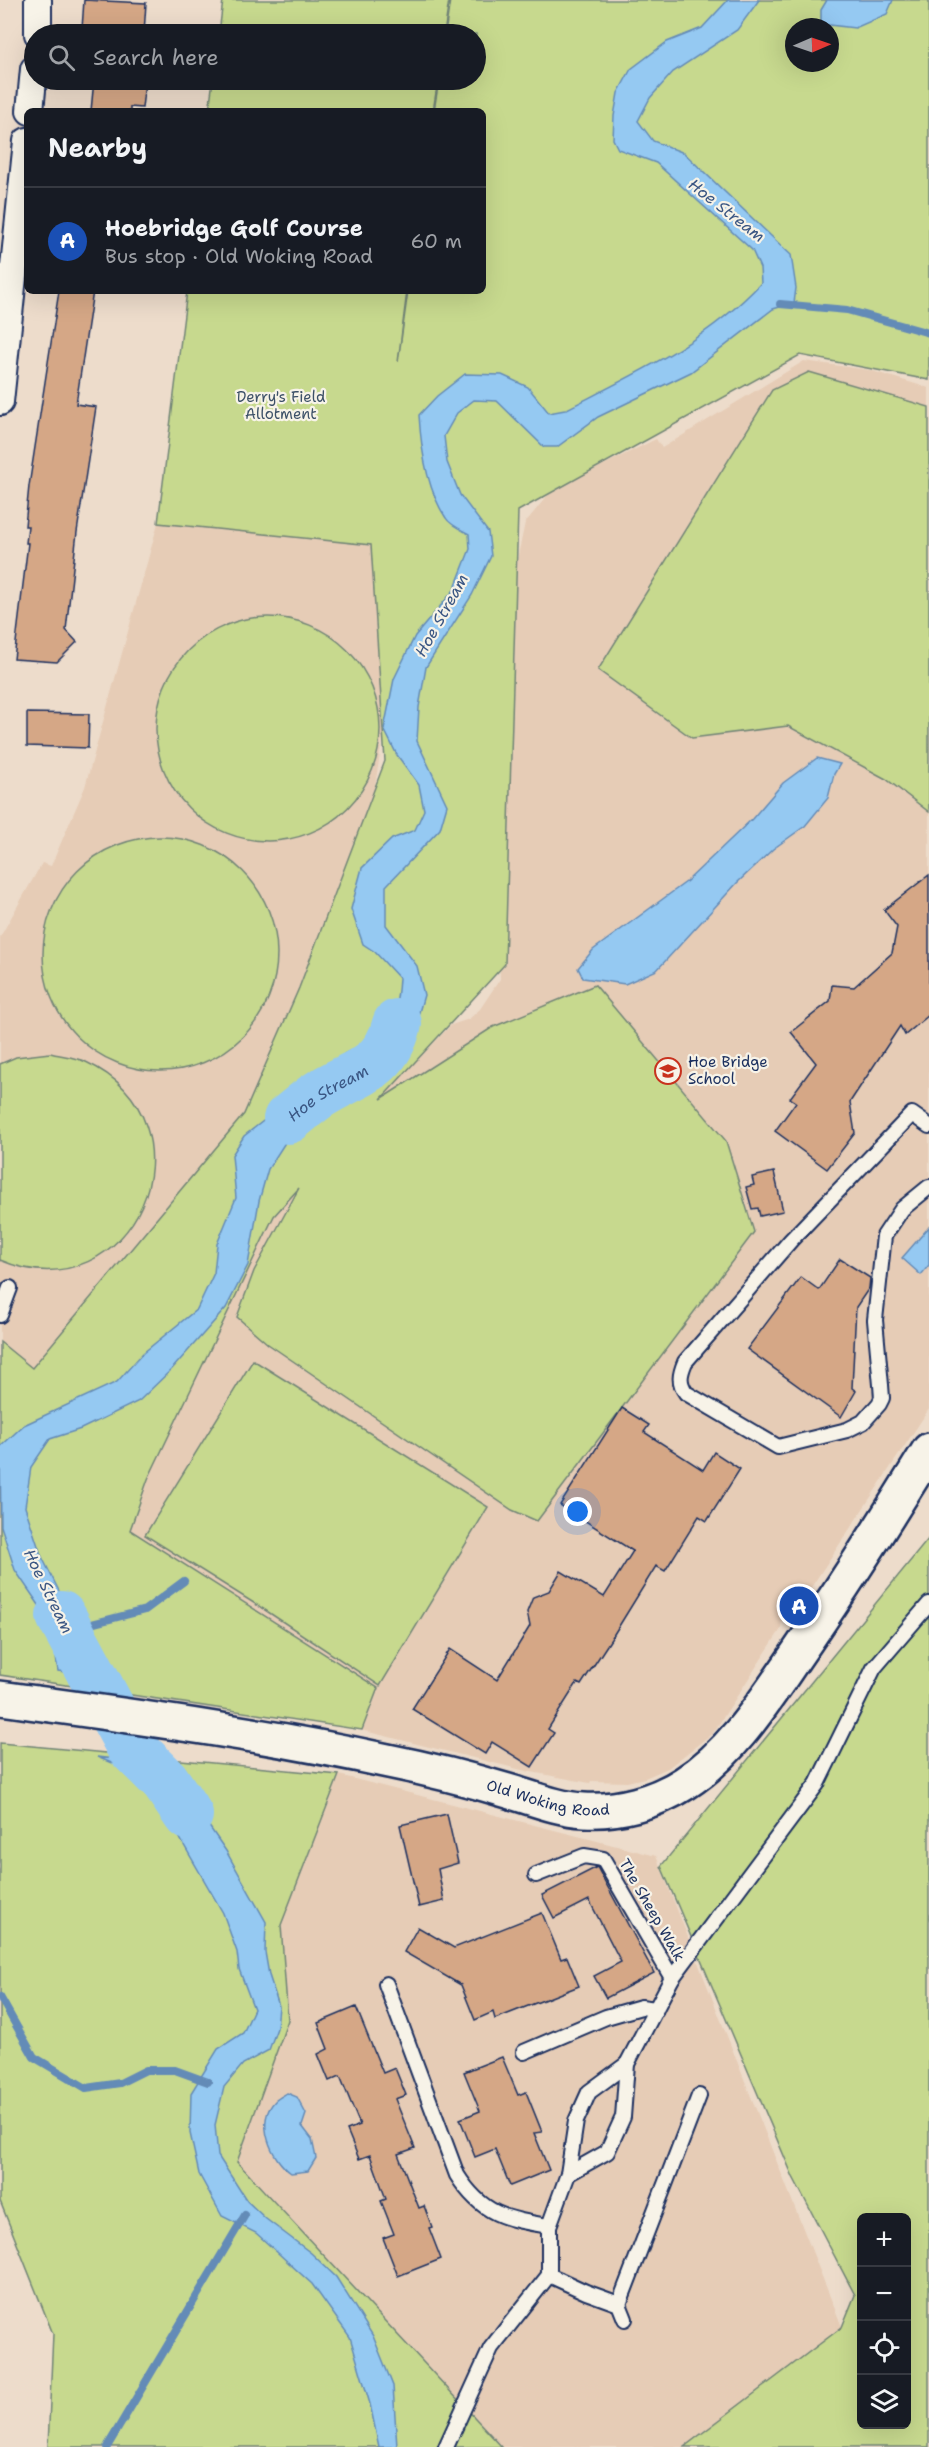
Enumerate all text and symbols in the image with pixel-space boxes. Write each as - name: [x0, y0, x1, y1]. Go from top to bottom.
- north arrow: [785, 18, 839, 72]
- search box: [24, 24, 486, 90]
- icon: search: [45, 41, 78, 74]
- text: Search here: [93, 43, 219, 72]
- text: Nearby: [48, 130, 147, 165]
- water label: Hoe Stream: [684, 174, 769, 247]
- text: Hoebridge Golf Course: [105, 214, 363, 243]
- text: A: [60, 228, 75, 254]
- text: 60 m: [410, 228, 462, 254]
- text: Bus stop · Old Woking Road: [105, 243, 373, 269]
- park label: Derry's Field Allotment: [236, 387, 326, 424]
- water label: Hoe Stream: [410, 570, 473, 660]
- place label: Hoe Bridge School: [688, 1052, 768, 1089]
- school or university icon: Hoe Bridge School: [653, 1056, 683, 1086]
- water label: Hoe Stream: [283, 1060, 372, 1126]
- your location: [563, 1497, 592, 1526]
- water label: Hoe Stream: [19, 1545, 78, 1637]
- pin: A: [780, 1584, 818, 1628]
- street label: Old Woking Road: [484, 1775, 611, 1820]
- street label: The Sheep Walk: [614, 1855, 690, 1965]
- map controls: [857, 2213, 911, 2429]
- button: +: [857, 2213, 911, 2267]
- button: −: [857, 2267, 911, 2321]
- button: locate: [857, 2321, 911, 2375]
- button: layers: [857, 2375, 911, 2429]

